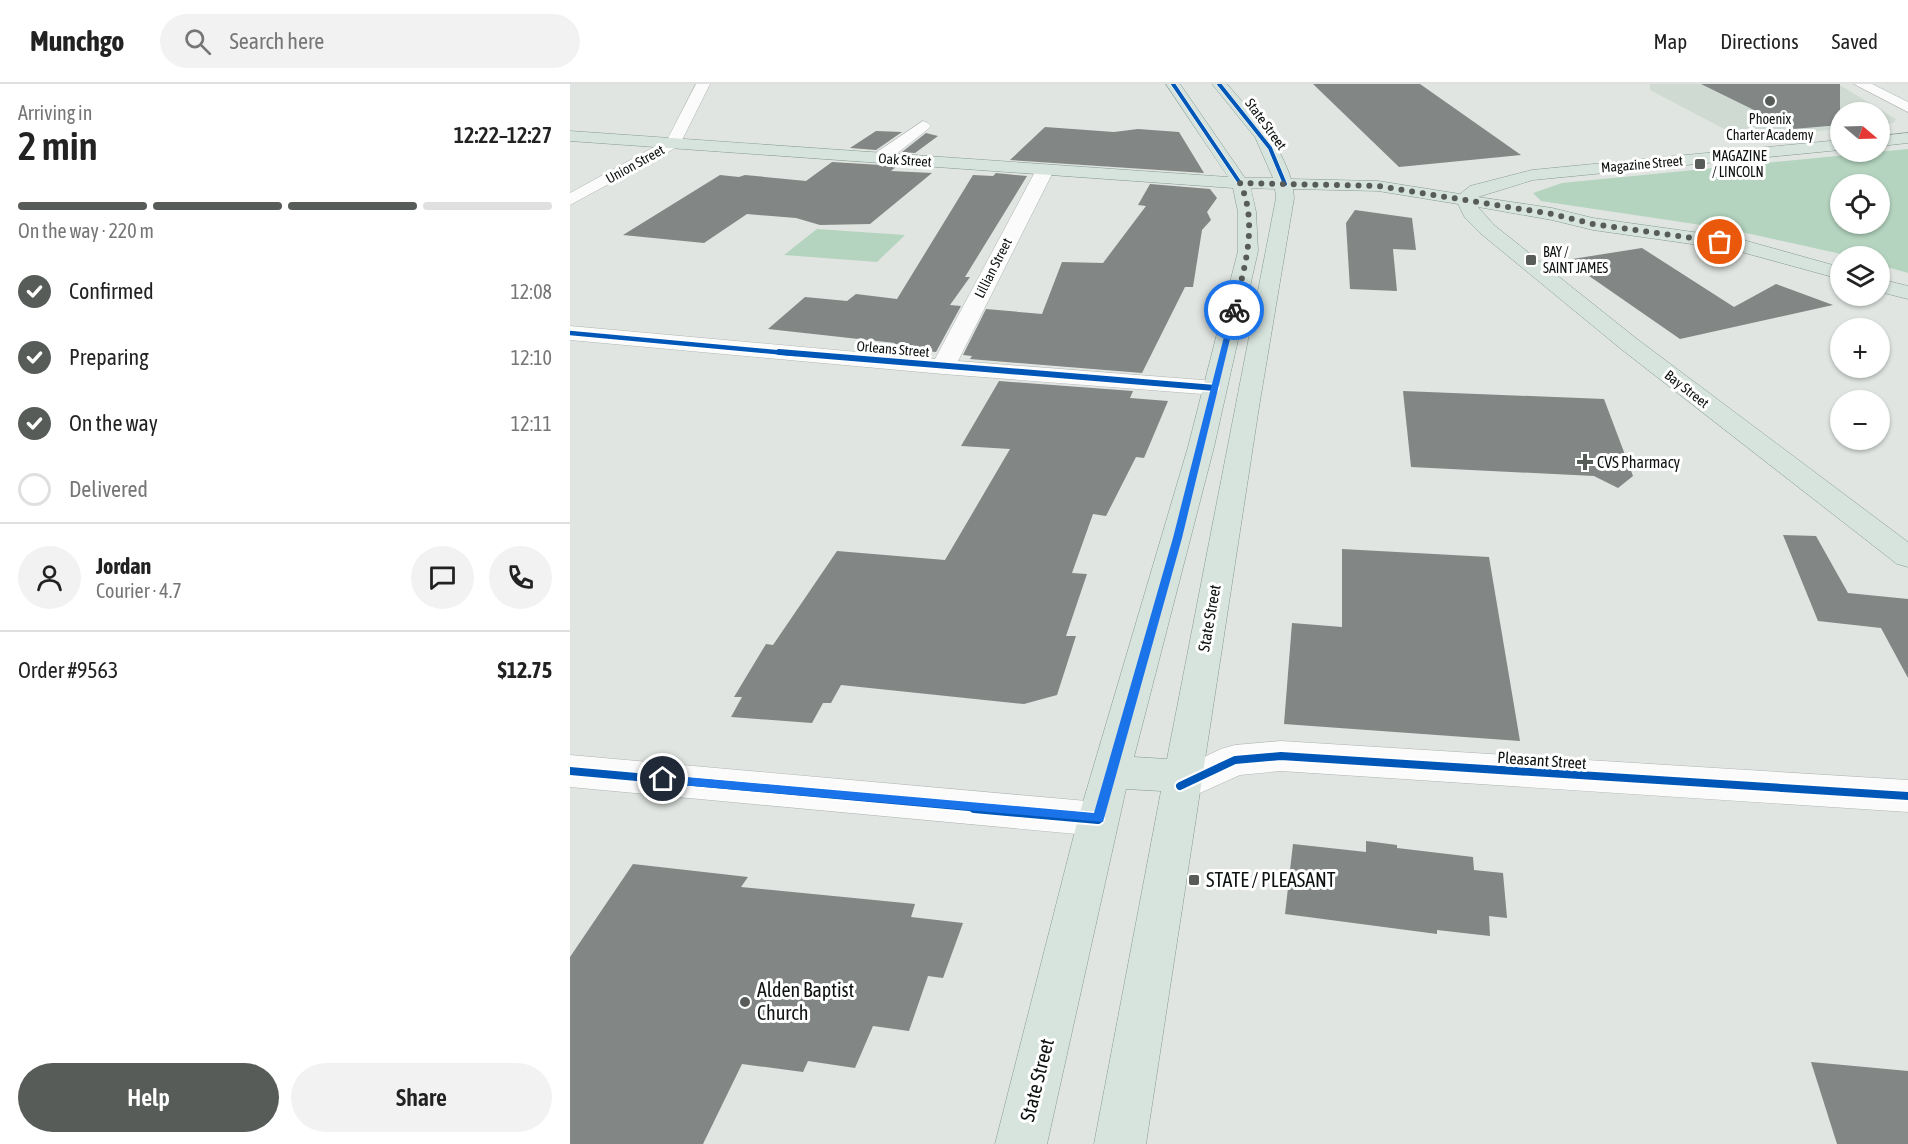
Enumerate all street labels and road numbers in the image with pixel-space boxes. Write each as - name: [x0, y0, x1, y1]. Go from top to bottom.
- street label: State Street: [1242, 95, 1290, 153]
- street label: Union Street: [603, 141, 667, 187]
- street label: Oak Street: [878, 150, 932, 170]
- street label: Magazine Street: [1600, 152, 1684, 176]
- street label: Lillian Street: [971, 235, 1015, 301]
- street label: Orleans Street: [856, 338, 930, 360]
- street label: Bay Street: [1662, 367, 1712, 411]
- street label: State Street: [1194, 583, 1224, 653]
- street label: Pleasant Street: [1497, 748, 1588, 772]
- street label: State Street: [1015, 1036, 1058, 1124]

